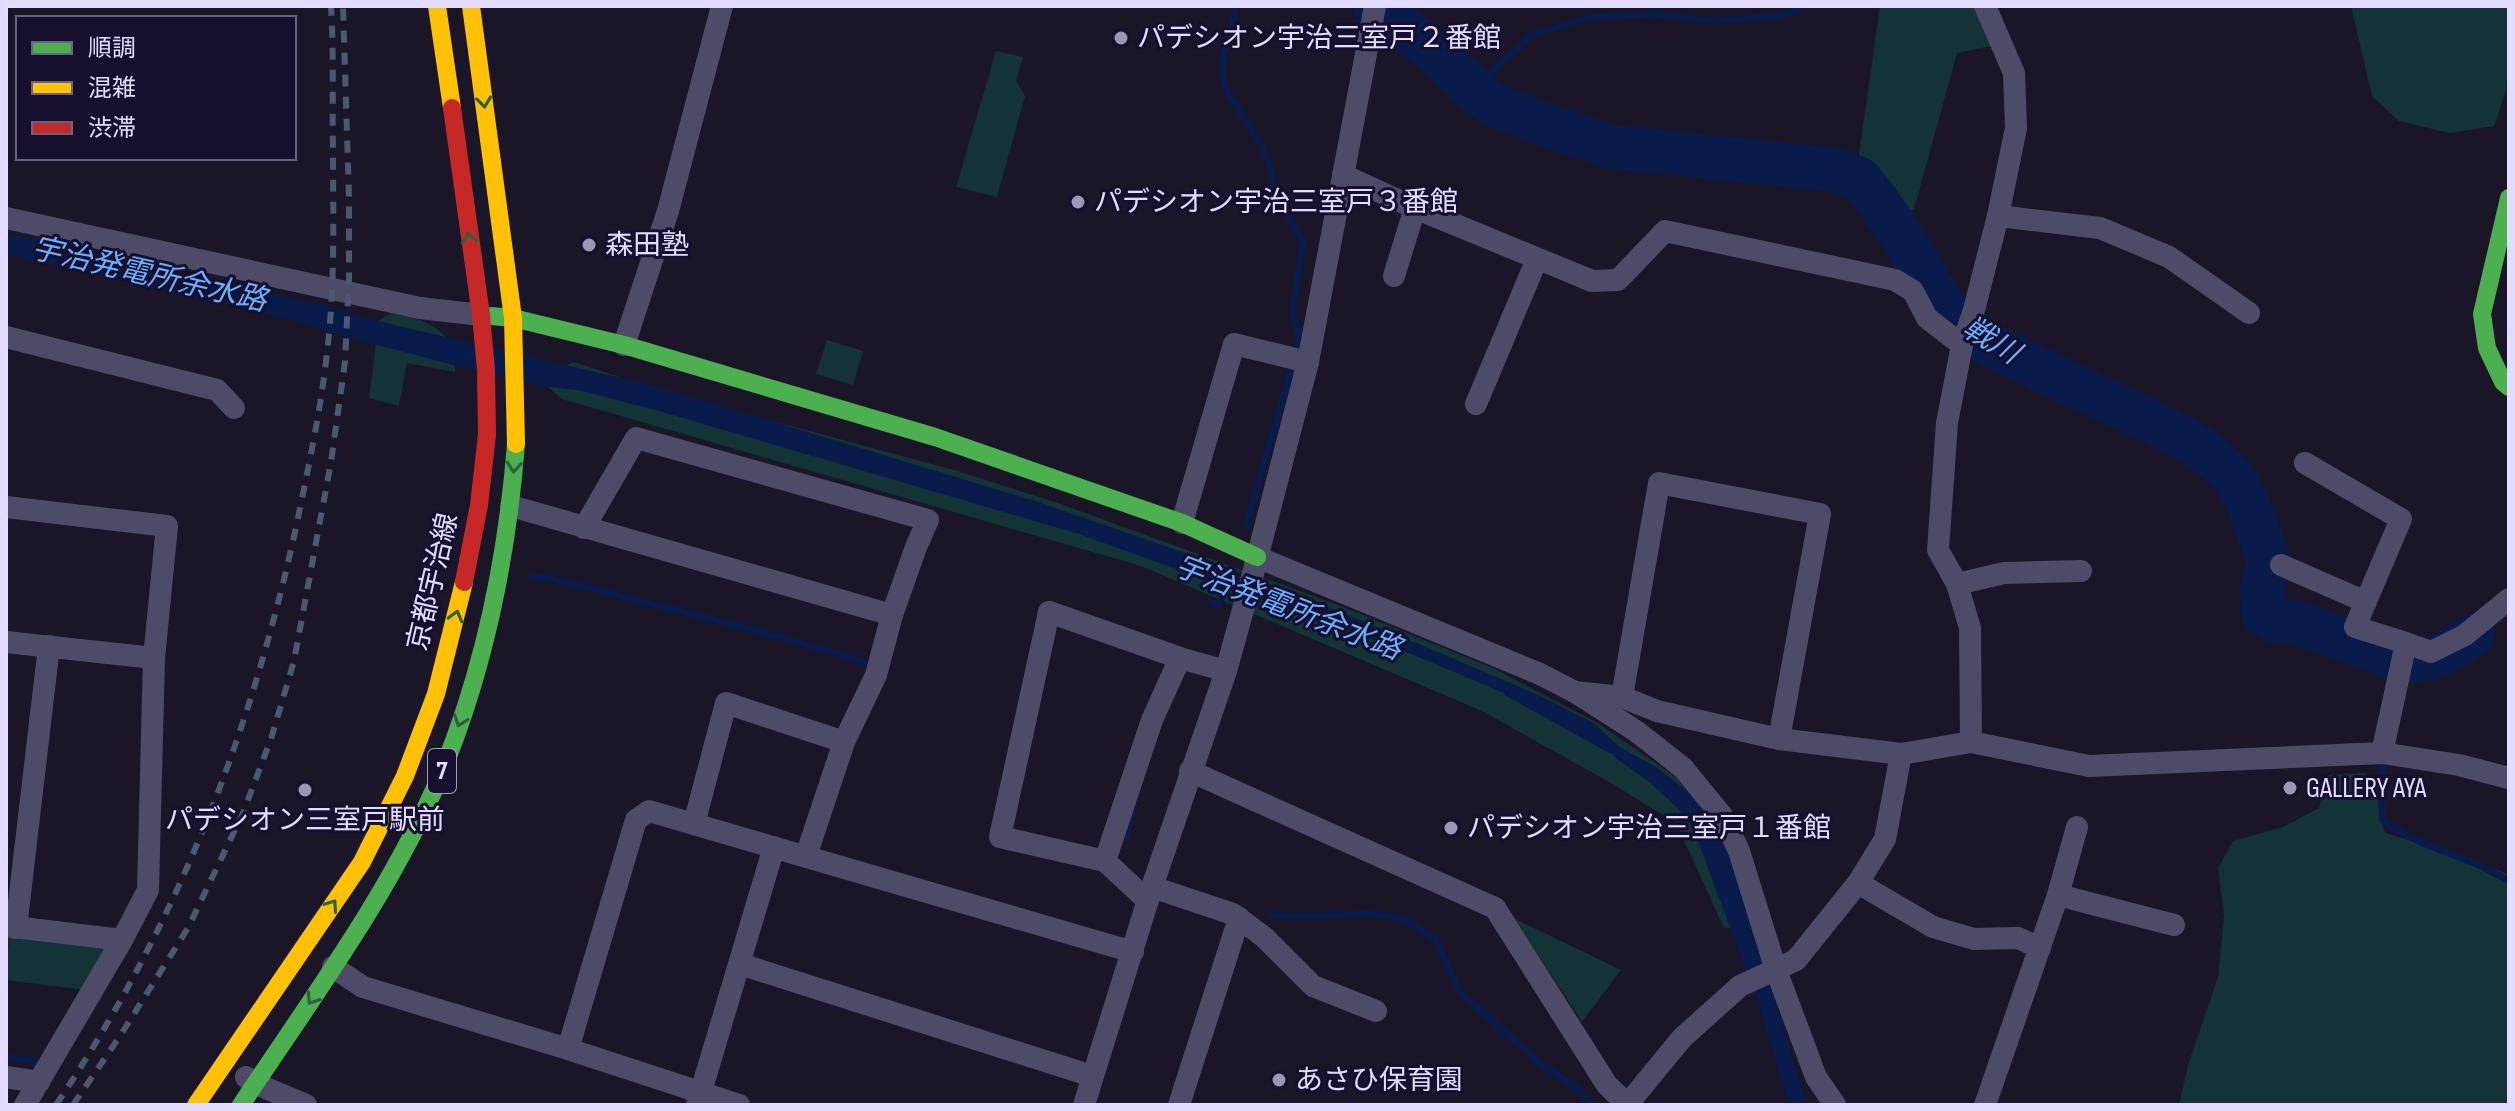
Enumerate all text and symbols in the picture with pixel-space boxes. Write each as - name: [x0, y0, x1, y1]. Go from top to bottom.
- legend: [16, 16, 296, 160]
- place label: パデシオン宇治三室戸２番館: [1137, 22, 1501, 55]
- marker: パデシオン宇治三室戸２番館: [1112, 29, 1130, 47]
- text: 順調: [88, 34, 136, 63]
- text: 混雑: [88, 74, 136, 103]
- one-way arrow: [475, 95, 492, 109]
- text: 渋滞: [88, 114, 136, 143]
- place label: パデシオン宇治三室戸３番館: [1094, 186, 1458, 219]
- marker: パデシオン宇治三室戸３番館: [1069, 193, 1087, 211]
- place label: 森田塾: [605, 229, 689, 262]
- water label: 宇治発電所余水路: [28, 230, 273, 320]
- one-way arrow: [461, 231, 478, 244]
- marker: 森田塾: [580, 236, 598, 254]
- water label: 戦川: [1956, 310, 2029, 373]
- one-way arrow: [506, 461, 523, 474]
- street label: 京都宇治線: [401, 510, 465, 654]
- water label: 宇治発電所余水路: [1170, 548, 1409, 669]
- one-way arrow: [447, 610, 464, 624]
- one-way arrow: [453, 713, 469, 727]
- road number: 7: [428, 749, 456, 793]
- place label: GALLERY AYA: [2306, 772, 2427, 805]
- marker: GALLERY AYA: [2281, 779, 2299, 797]
- marker: パデシオン三室戸駅前: [296, 781, 314, 799]
- place label: パデシオン三室戸駅前: [165, 804, 445, 837]
- place label: パデシオン宇治三室戸１番館: [1467, 812, 1831, 845]
- marker: パデシオン宇治三室戸１番館: [1442, 819, 1460, 837]
- one-way arrow: [322, 899, 337, 913]
- one-way arrow: [307, 990, 322, 1005]
- place label: あさひ保育園: [1295, 1064, 1463, 1097]
- marker: あさひ保育園: [1270, 1071, 1288, 1089]

